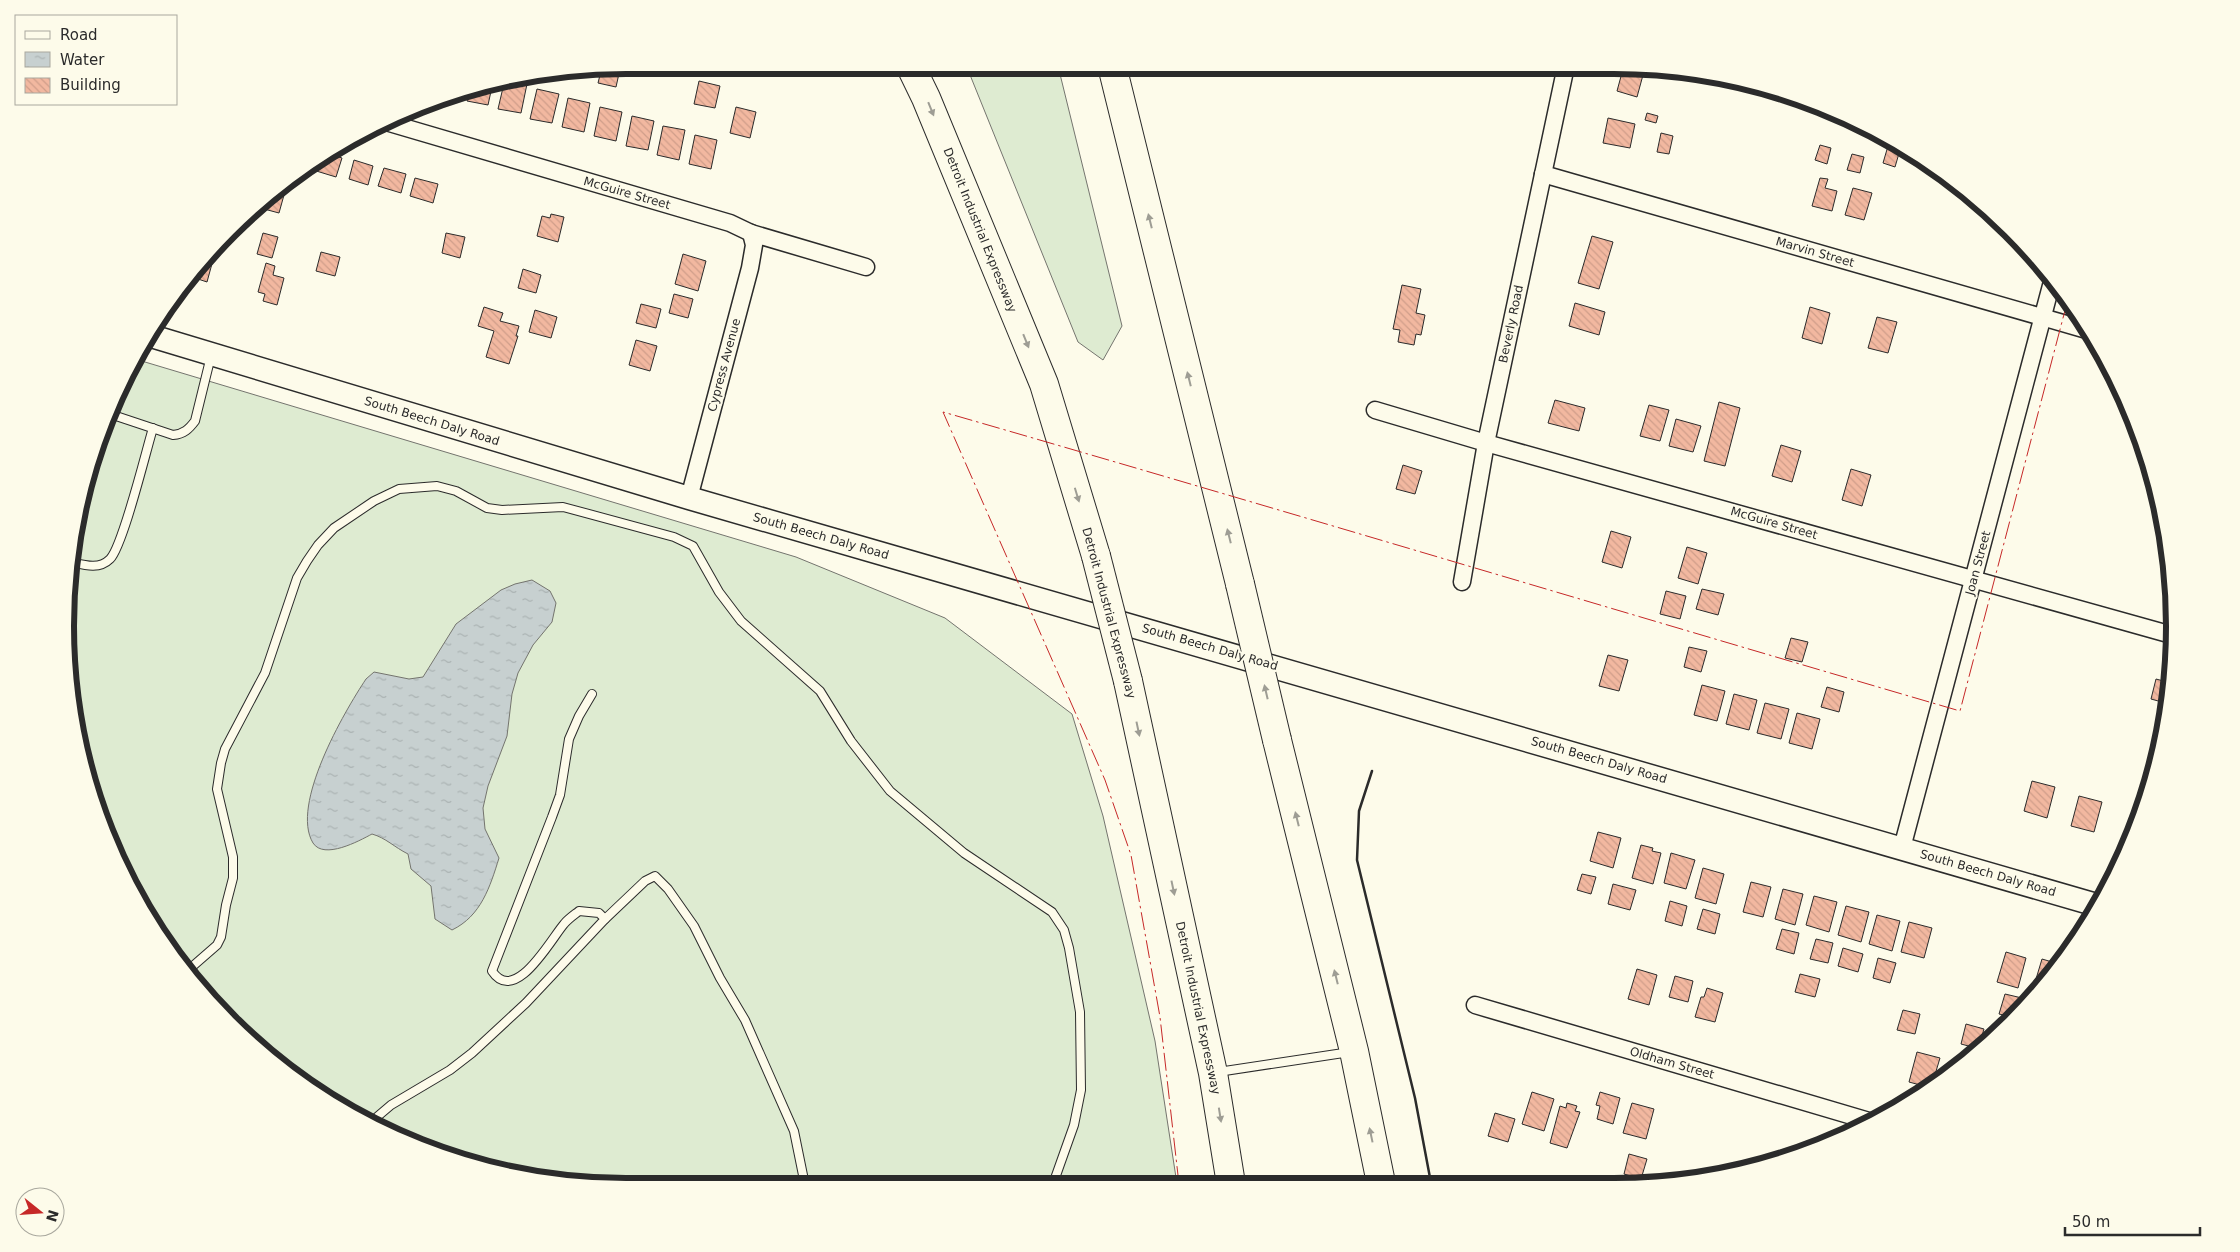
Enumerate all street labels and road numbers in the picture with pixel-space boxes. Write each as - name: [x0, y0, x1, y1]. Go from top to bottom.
- street label: Detroit Industrial Expressway: [940, 146, 1020, 314]
- street label: McGuire Street: [582, 174, 672, 212]
- street label: Marvin Street: [1774, 234, 1856, 270]
- street label: Beverly Road: [1496, 284, 1526, 364]
- street label: Cypress Avenue: [705, 317, 743, 413]
- street label: South Beech Daly Road: [363, 394, 501, 448]
- street label: McGuire Street: [1729, 504, 1819, 542]
- street label: South Beech Daly Road: [751, 510, 891, 562]
- street label: Detroit Industrial Expressway: [1079, 526, 1139, 700]
- street label: Joan Street: [1962, 529, 1993, 598]
- street label: South Beech Daly Road: [1140, 621, 1280, 673]
- street label: South Beech Daly Road: [1529, 734, 1669, 786]
- street label: South Beech Daly Road: [1918, 847, 2058, 899]
- street label: Detroit Industrial Expressway: [1173, 920, 1223, 1096]
- street label: Oldham Street: [1628, 1044, 1716, 1082]

